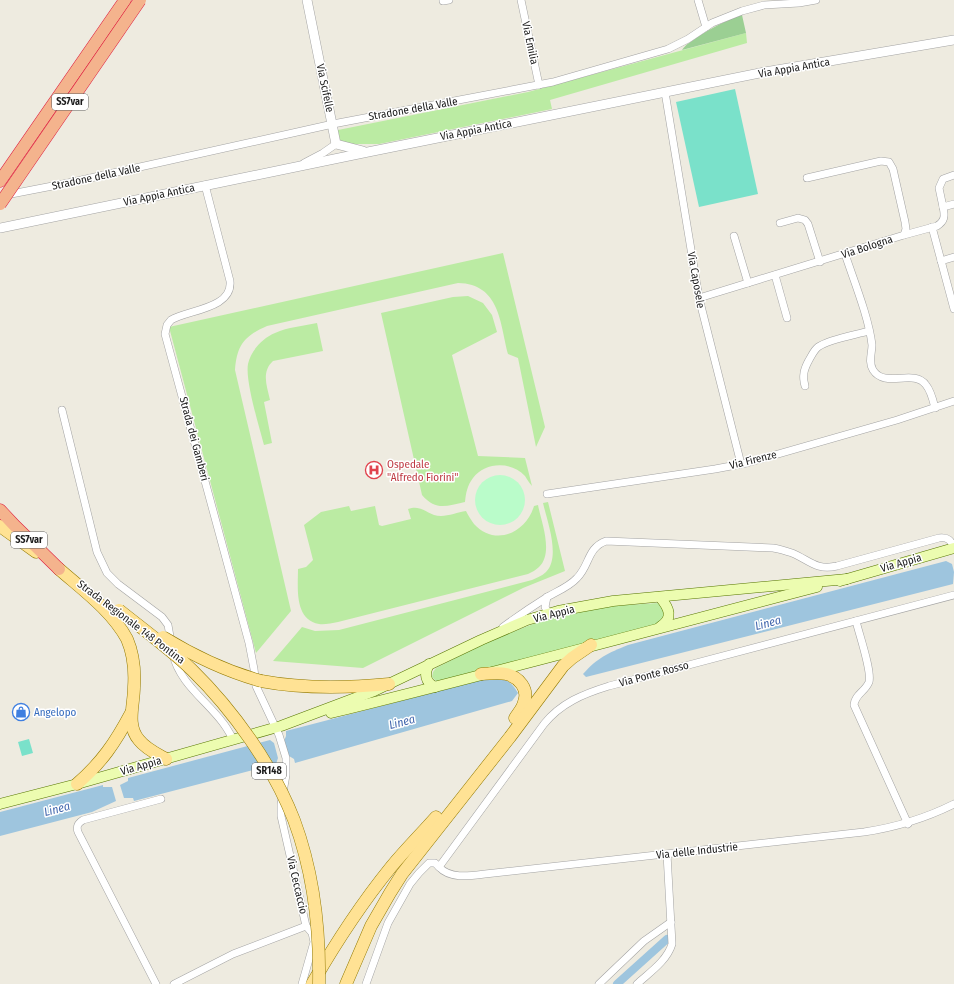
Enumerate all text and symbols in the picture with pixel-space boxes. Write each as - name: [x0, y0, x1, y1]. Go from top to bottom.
- street label: Via Emilia: [519, 20, 541, 66]
- street label: Via Appia Antica: [757, 55, 831, 81]
- street label: Via Scifelle: [314, 63, 336, 113]
- road number: SS7var: [52, 94, 88, 110]
- street label: Stradone della Valle: [367, 95, 459, 123]
- street label: Via Appia Antica: [439, 117, 513, 143]
- street label: Stradone della Valle: [51, 161, 141, 193]
- street label: Via Appia Antica: [122, 181, 196, 209]
- street label: Via Bologna: [840, 233, 894, 261]
- street label: Via Caposele: [685, 251, 707, 309]
- street label: Strada dei Gamberi: [177, 396, 212, 483]
- street label: Via Firenze: [728, 448, 778, 472]
- place label: Ospedale "Alfredo Fiorini": [387, 458, 458, 484]
- hospital icon: Ospedale "Alfredo Fiorini": [364, 460, 384, 480]
- road number: SS7var: [11, 532, 47, 548]
- street label: Via Appia: [879, 551, 923, 575]
- street label: Strada Regionale 148 Pontina: [75, 577, 187, 667]
- street label: Via Appia: [532, 603, 576, 625]
- water label: Linea: [753, 613, 783, 633]
- street label: Via Ponte Rosso: [618, 658, 690, 690]
- shop icon: Angelopo: [11, 702, 31, 722]
- place label: Angelopo: [34, 706, 76, 719]
- water label: Linea: [387, 712, 417, 732]
- street label: Via Appia: [119, 754, 163, 778]
- road number: SR148: [252, 763, 286, 779]
- water label: Linea: [42, 799, 72, 819]
- street label: Via delle Industrie: [655, 840, 739, 862]
- street label: Via Ceccaccio: [284, 855, 310, 916]

